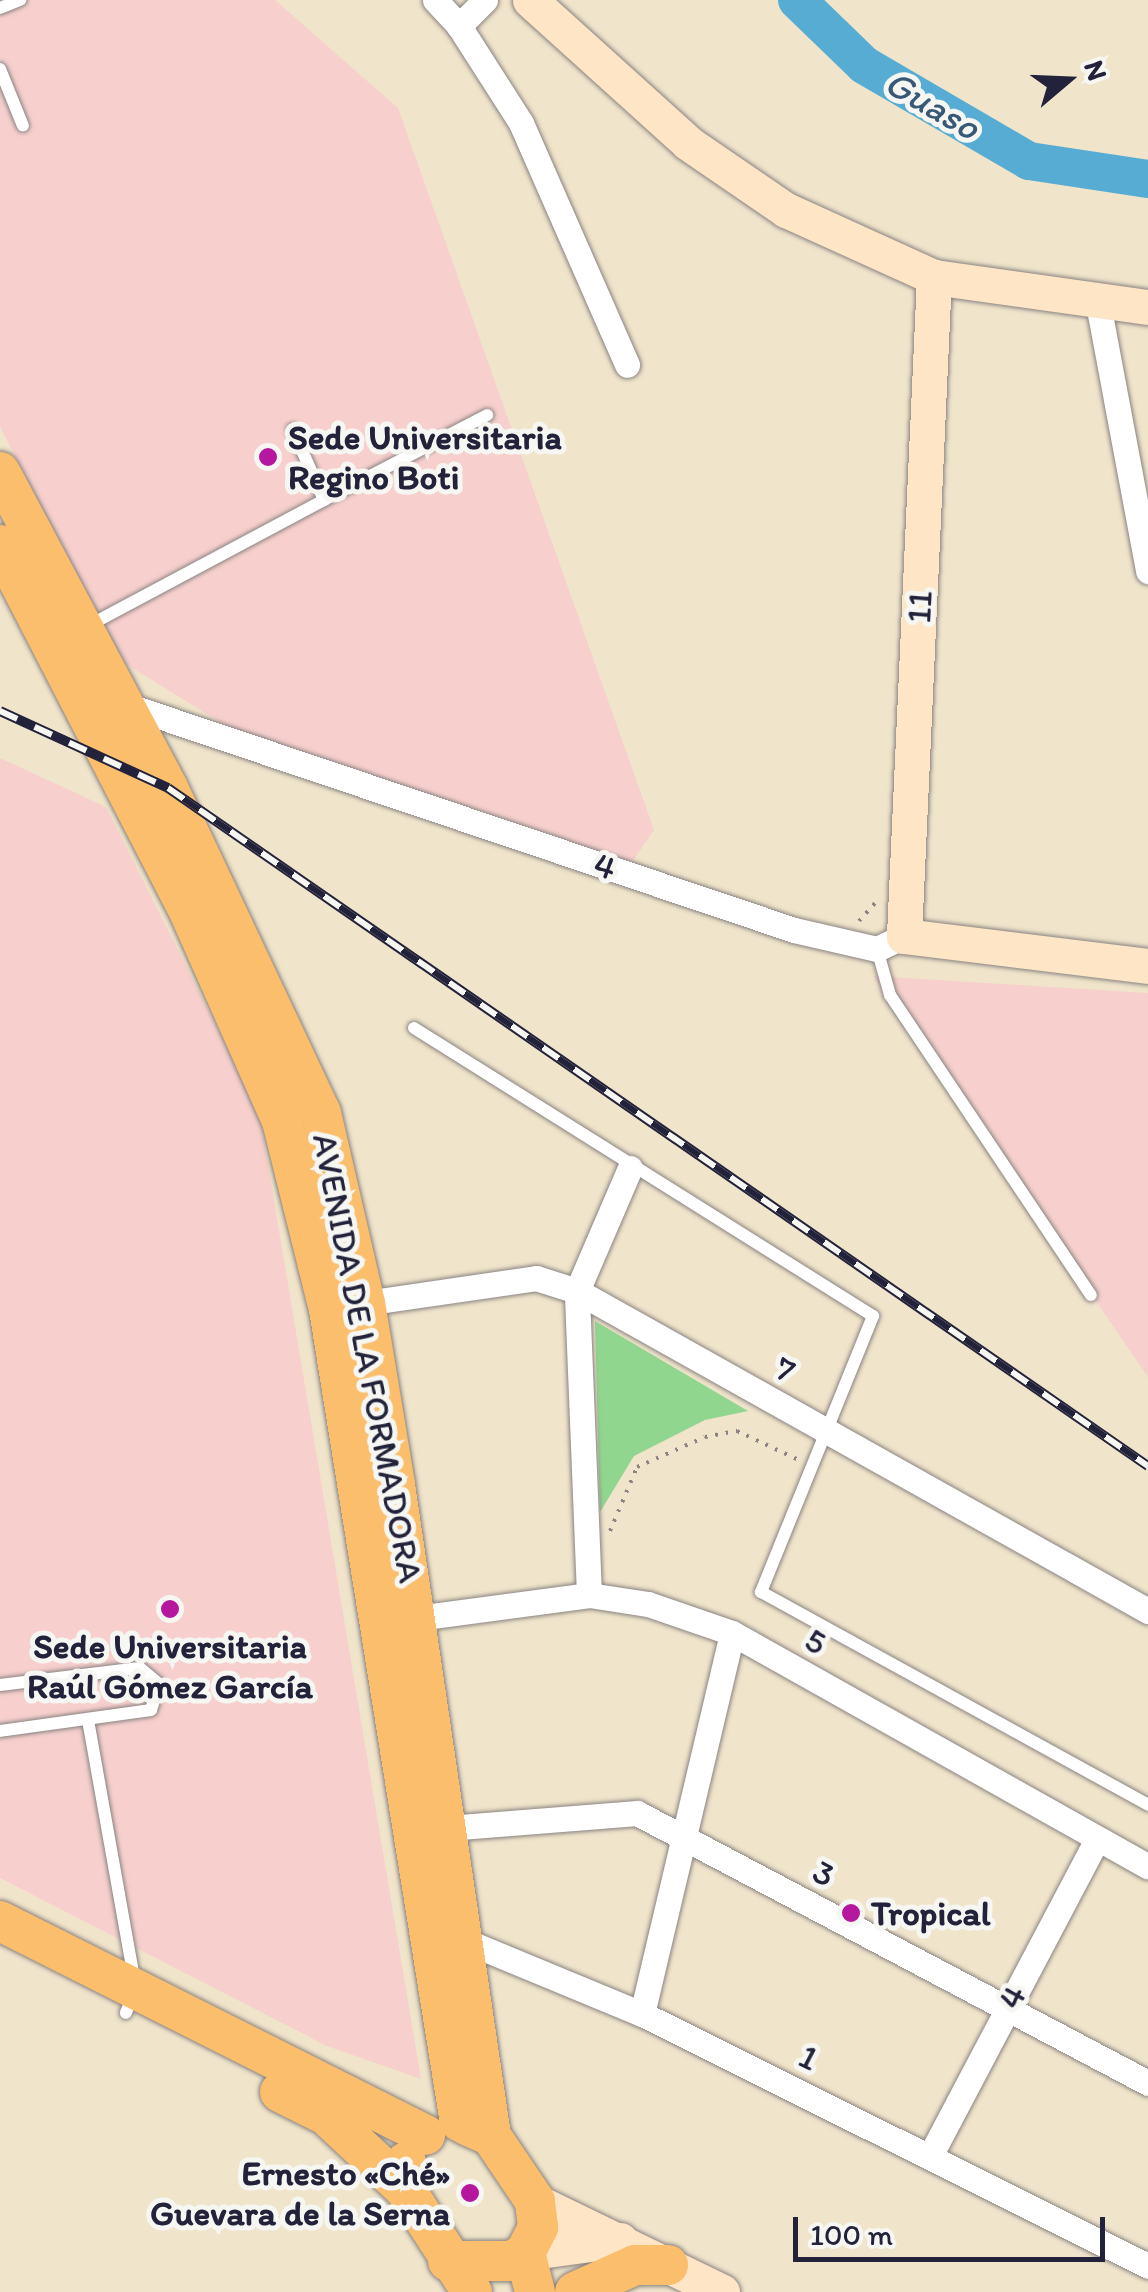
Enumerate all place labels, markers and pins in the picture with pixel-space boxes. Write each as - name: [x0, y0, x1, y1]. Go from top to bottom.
- place label: Sede Universitaria Regino Boti: [288, 416, 564, 498]
- marker: Sede Universitaria Regino Boti: [257, 446, 279, 468]
- marker: Sede Universitaria Raúl Gómez García: [159, 1598, 181, 1620]
- place label: Sede Universitaria Raúl Gómez García: [27, 1625, 313, 1707]
- place label: Tropical: [871, 1892, 991, 1934]
- marker: Tropical: [840, 1902, 862, 1924]
- place label: Ernesto «Ché» Guevara de la Serna: [150, 2152, 450, 2234]
- marker: Ernesto «Ché» Guevara de la Serna: [459, 2182, 481, 2204]

